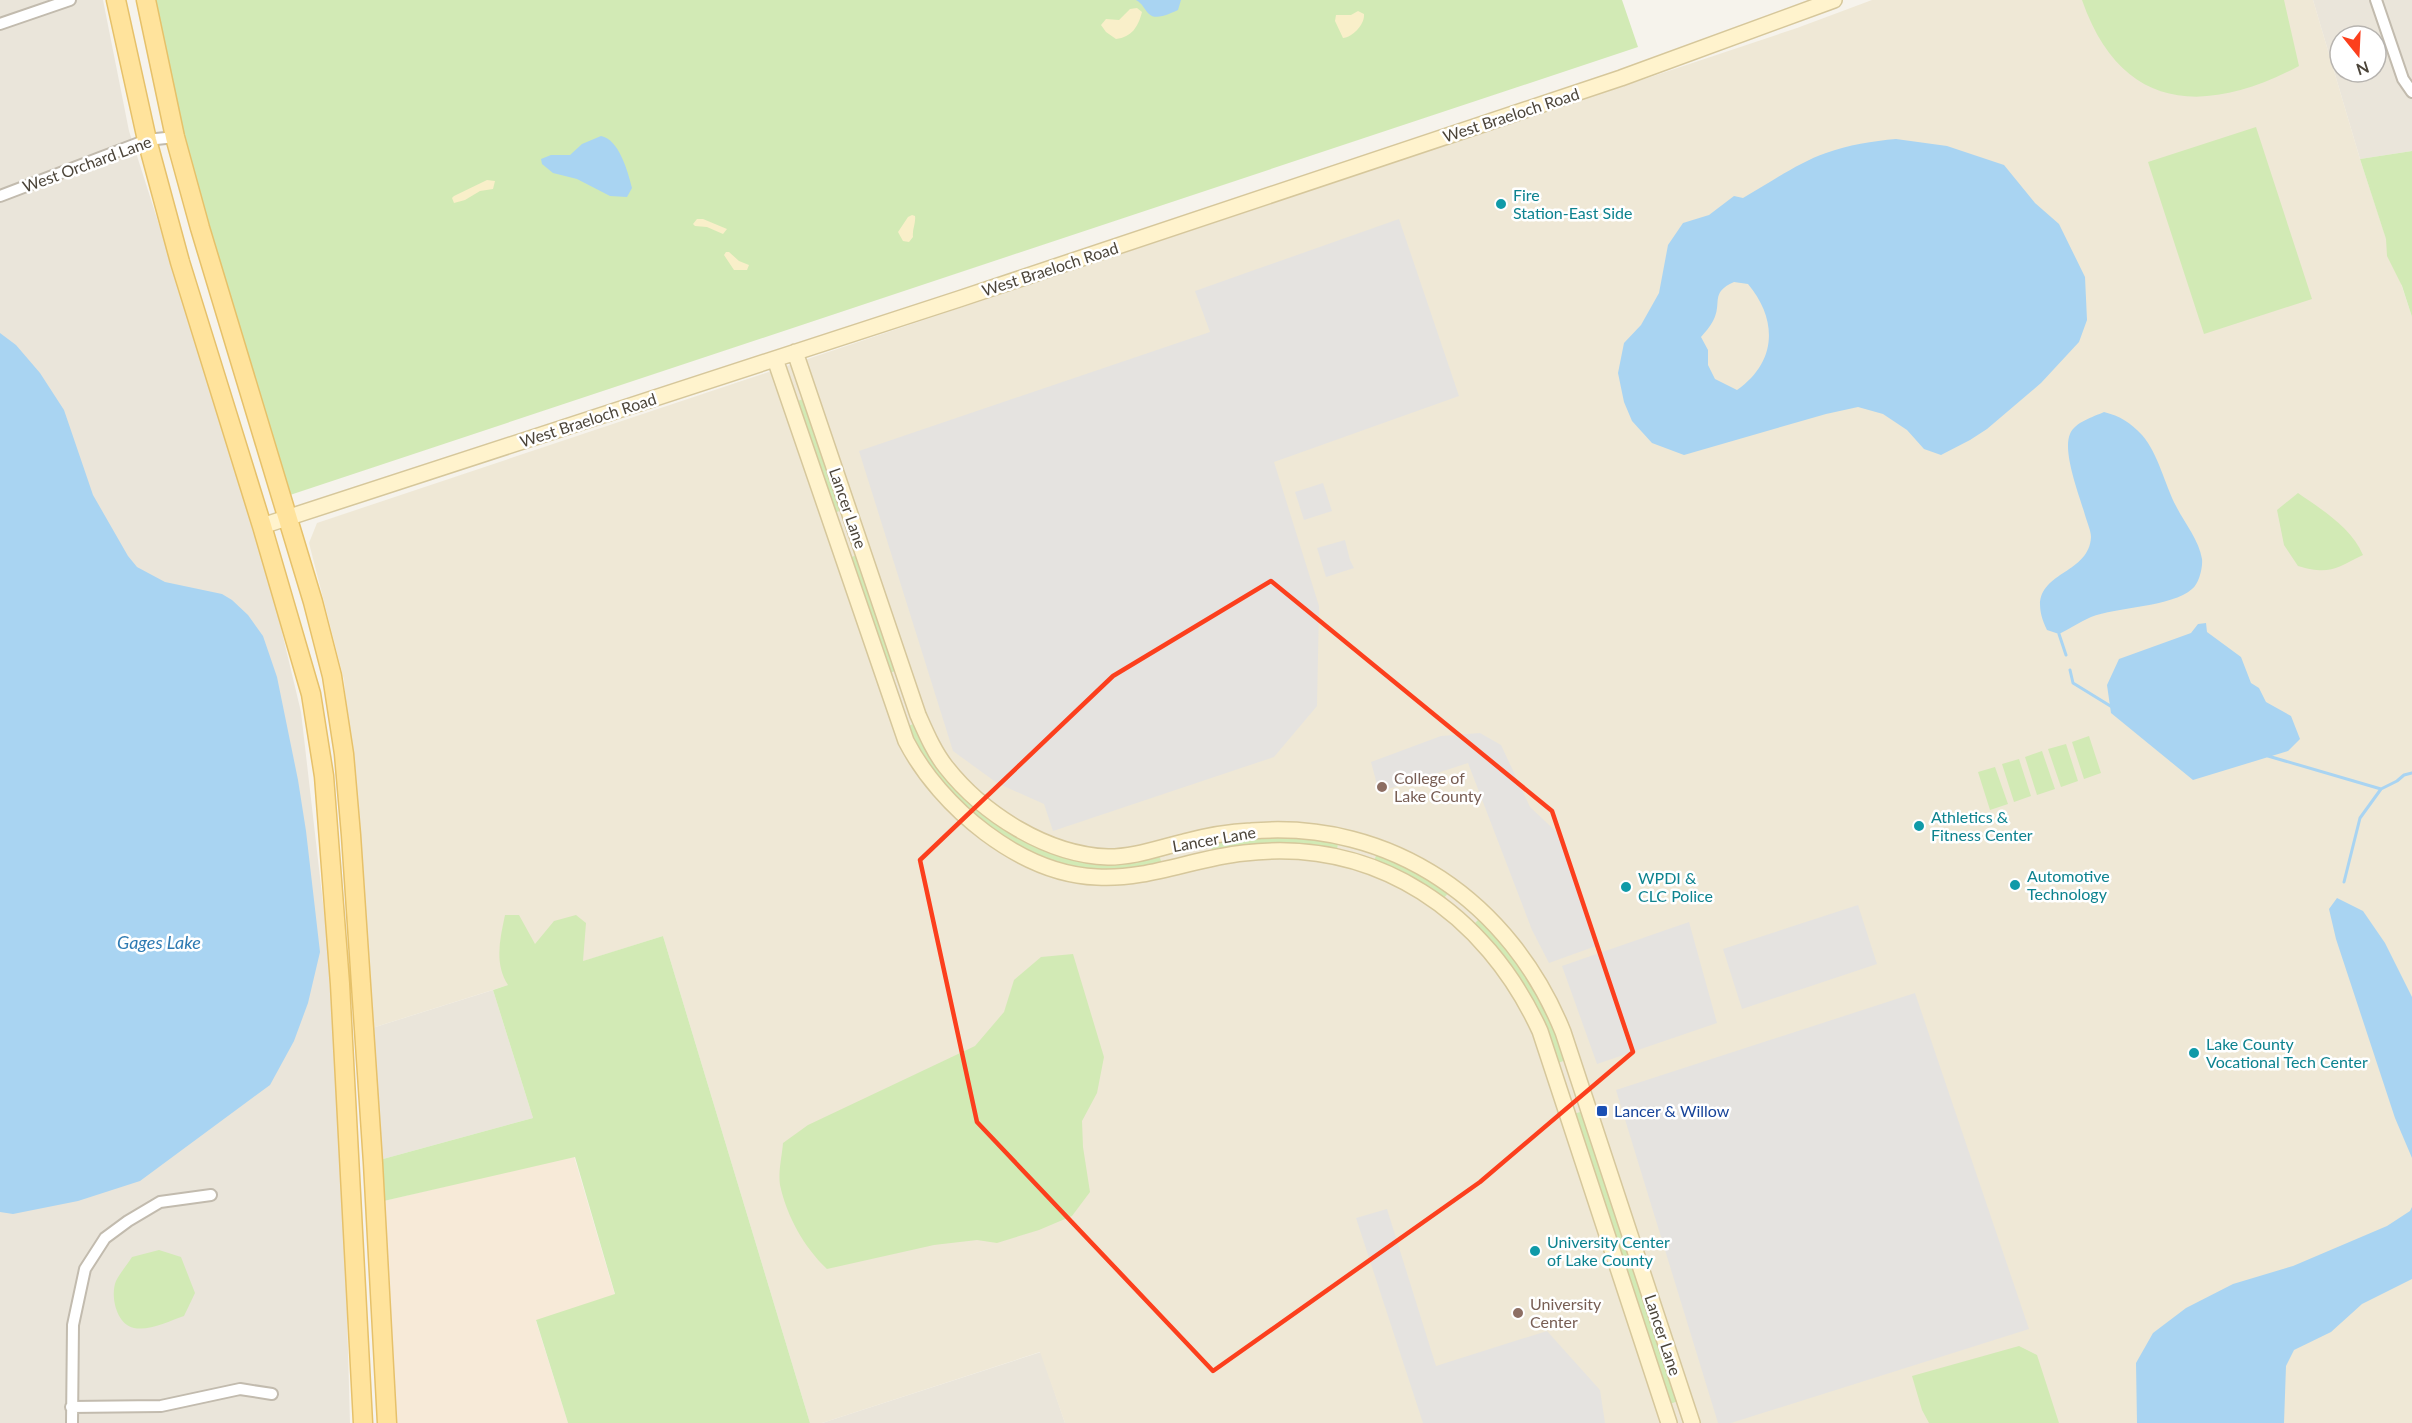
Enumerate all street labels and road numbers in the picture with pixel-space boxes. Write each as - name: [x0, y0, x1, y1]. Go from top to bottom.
- street label: West Braeloch Road: [1440, 84, 1581, 146]
- street label: West Orchard Lane: [20, 131, 154, 196]
- street label: West Braeloch Road: [979, 238, 1120, 300]
- street label: West Braeloch Road: [517, 389, 658, 451]
- street label: Lancer Lane: [826, 465, 871, 551]
- street label: Lancer Lane: [1171, 822, 1257, 855]
- street label: Lancer Lane: [1641, 1292, 1686, 1378]

